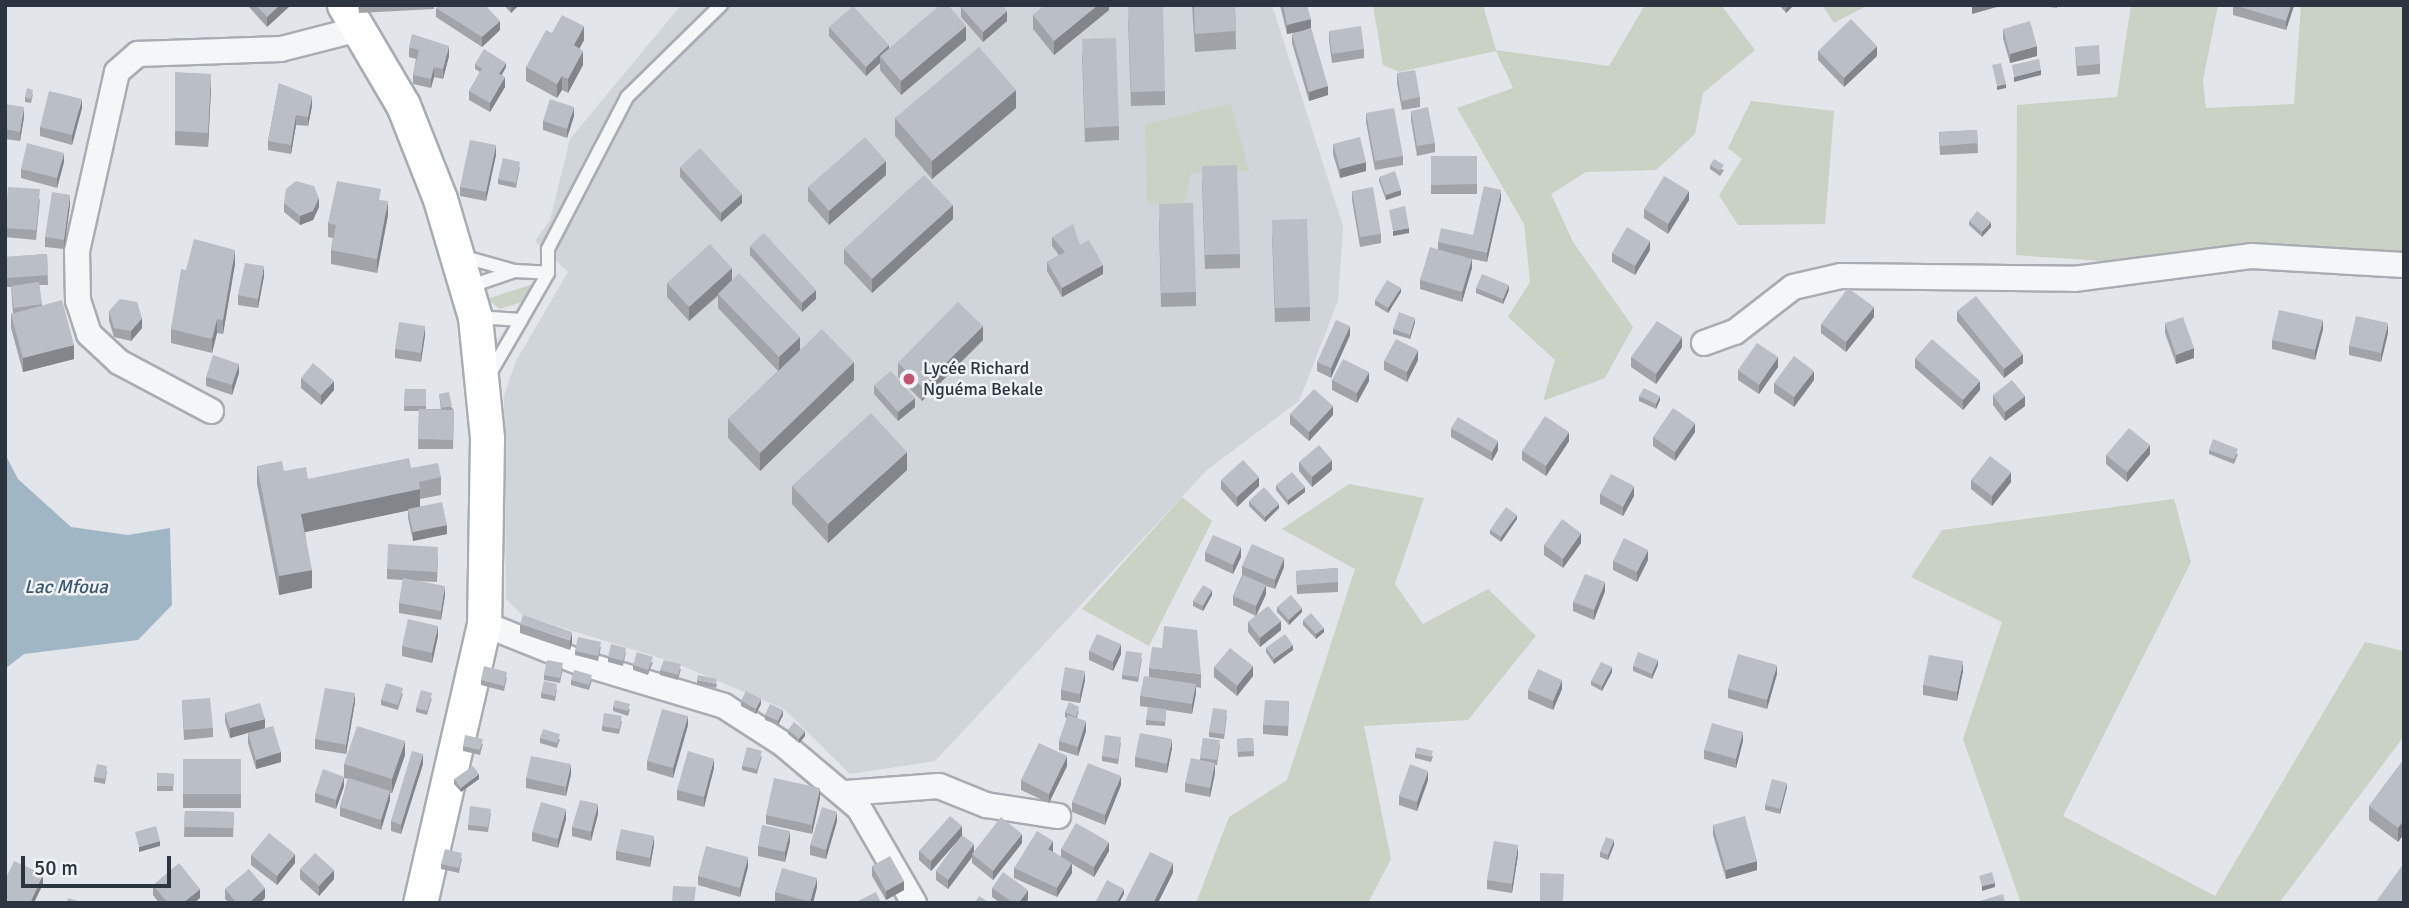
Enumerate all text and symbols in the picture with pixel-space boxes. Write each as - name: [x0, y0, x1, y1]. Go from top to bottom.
- place label: Lycée Richard Nguéma Bekale: [923, 358, 1043, 400]
- marker: Lycée Richard Nguéma Bekale: [901, 371, 917, 387]
- water label: Lac Mfoua: [24, 577, 108, 599]
- scale bar: [24, 842, 175, 886]
- text: 50 m: [34, 855, 78, 881]

